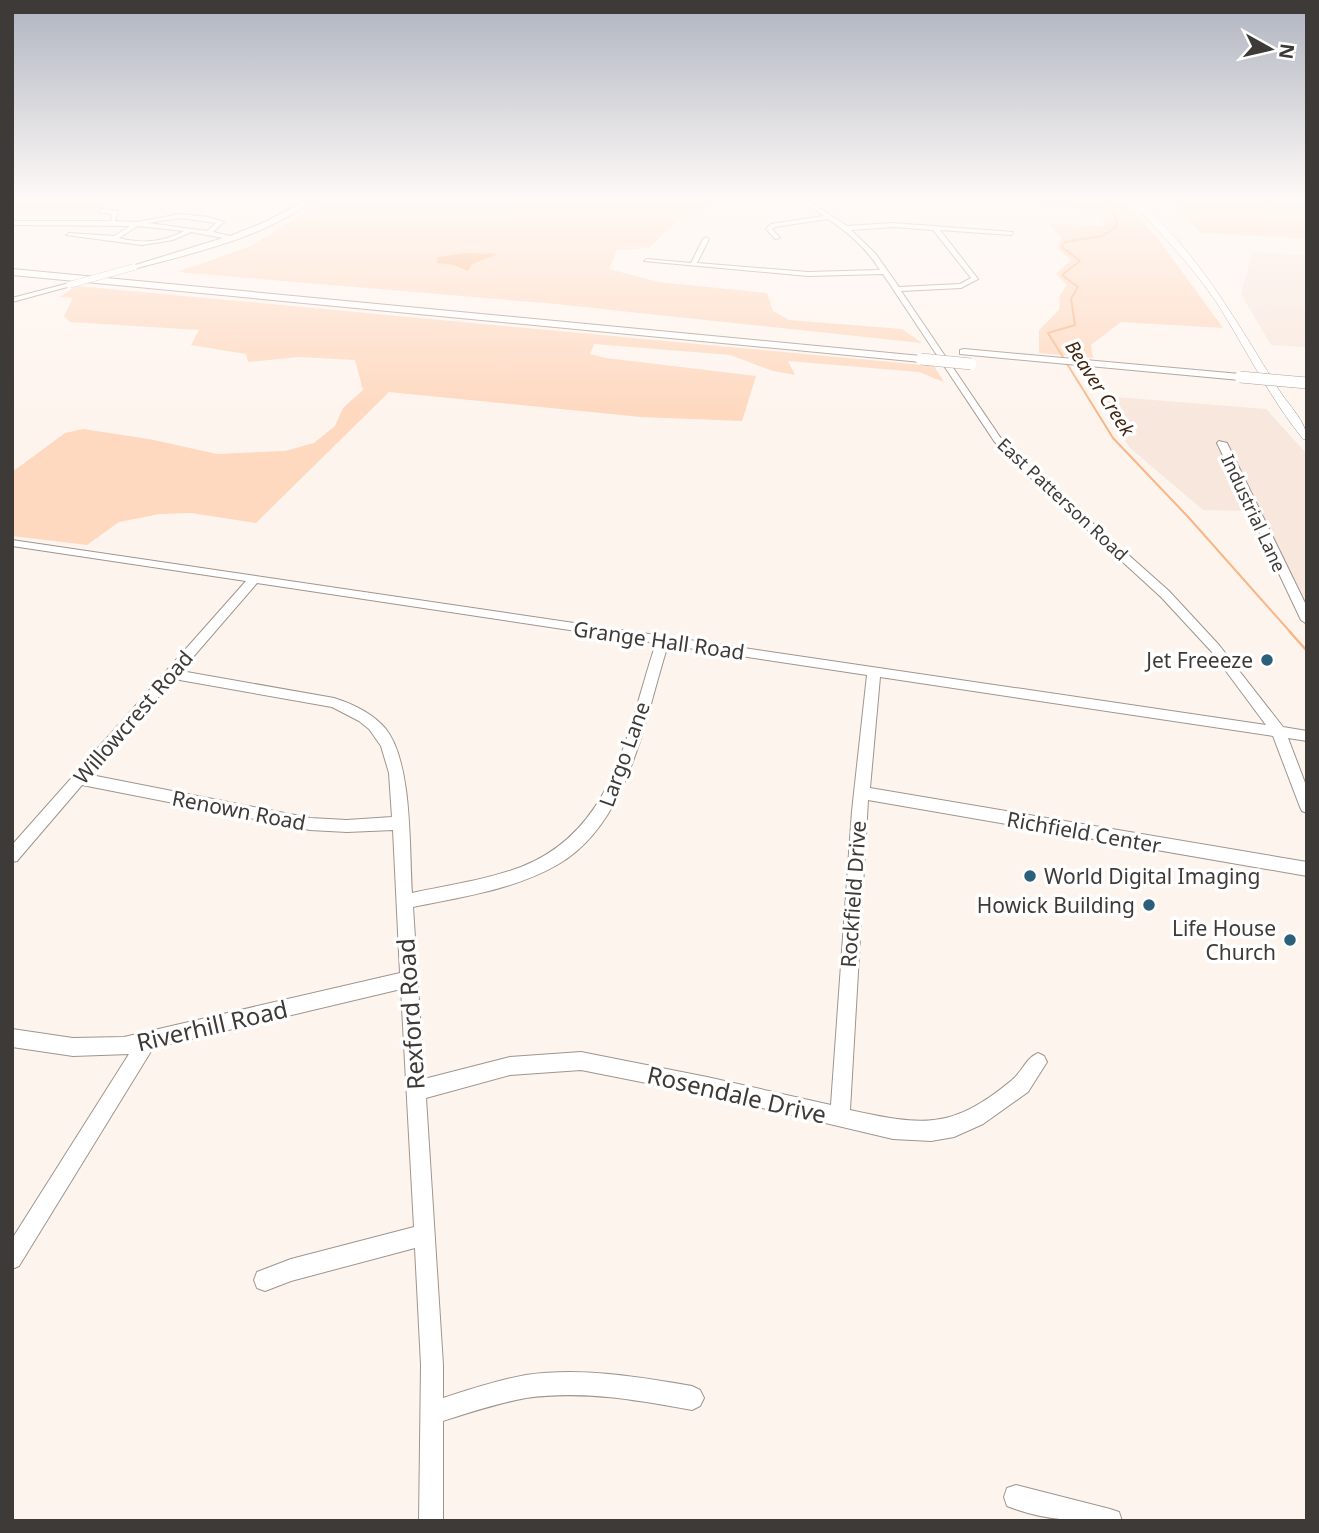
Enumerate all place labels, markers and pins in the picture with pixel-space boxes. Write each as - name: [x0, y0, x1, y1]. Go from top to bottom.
- place label: Jet Freeeze: [1144, 646, 1253, 674]
- marker: Jet Freeeze: [1259, 652, 1275, 668]
- place label: World Digital Imaging: [1044, 862, 1260, 890]
- marker: World Digital Imaging: [1022, 868, 1038, 884]
- place label: Howick Building: [977, 891, 1135, 919]
- marker: Howick Building: [1141, 897, 1157, 913]
- place label: Life House Church: [1172, 914, 1276, 966]
- marker: Life House Church: [1282, 932, 1298, 948]

